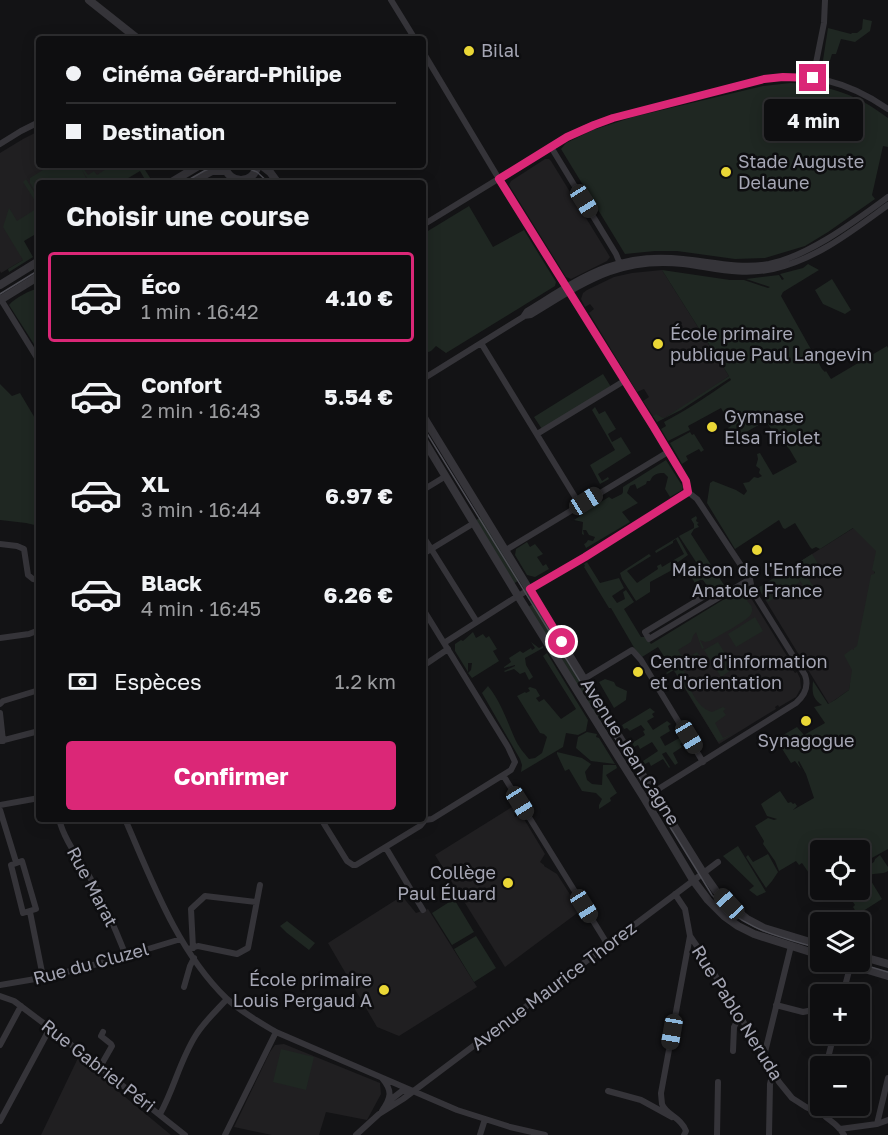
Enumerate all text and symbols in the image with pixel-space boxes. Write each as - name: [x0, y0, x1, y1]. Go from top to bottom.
- place label: Bilal: [481, 39, 520, 61]
- marker: Bilal: [462, 44, 476, 58]
- text: Cinéma Gérard-Philipe: [102, 60, 342, 87]
- route end: [799, 64, 826, 91]
- callout: 4 min: [764, 99, 862, 141]
- text: 4 min: [787, 108, 840, 132]
- text: Destination: [102, 118, 225, 145]
- place label: Stade Auguste Delaune: [738, 150, 864, 193]
- marker: Stade Auguste Delaune: [719, 165, 733, 179]
- car: [567, 181, 601, 221]
- text: Choisir une course: [66, 200, 309, 232]
- icon: car: [69, 270, 123, 324]
- text: Éco: [141, 272, 180, 299]
- text: 4.10 €: [326, 284, 393, 311]
- text: 1 min · 16:42: [141, 299, 259, 323]
- place label: École primaire publique Paul Langevin: [670, 322, 872, 365]
- marker: École primaire publique Paul Langevin: [651, 337, 665, 351]
- icon: car: [69, 369, 123, 423]
- text: Confort: [141, 371, 222, 398]
- text: 5.54 €: [324, 383, 393, 410]
- text: 2 min · 16:43: [141, 398, 261, 422]
- place label: Gymnase Elsa Triolet: [724, 405, 820, 448]
- marker: Gymnase Elsa Triolet: [705, 420, 719, 434]
- icon: car: [69, 468, 123, 522]
- text: XL: [141, 470, 169, 497]
- text: 6.97 €: [325, 482, 393, 509]
- car: [566, 484, 606, 518]
- text: 3 min · 16:44: [141, 497, 261, 521]
- marker: Maison de l'Enfance Anatole France: [750, 543, 764, 557]
- place label: Maison de l'Enfance Anatole France: [671, 558, 843, 601]
- icon: car: [69, 567, 123, 621]
- text: Black: [141, 569, 202, 596]
- text: 6.26 €: [324, 581, 393, 608]
- text: 4 min · 16:45: [141, 596, 261, 620]
- route start: [548, 628, 575, 655]
- place label: Centre d'information et d'orientation: [650, 650, 828, 693]
- icon: cash: [66, 665, 99, 698]
- marker: Centre d'information et d'orientation: [631, 665, 645, 679]
- text: Espèces: [114, 668, 202, 695]
- text: 1.2 km: [335, 669, 396, 693]
- street label: Avenue Jean Cagne: [577, 674, 685, 829]
- marker: Synagogue: [799, 714, 813, 728]
- car: [672, 717, 706, 757]
- place label: Synagogue: [758, 729, 854, 751]
- button: Confirmer: [66, 741, 396, 810]
- car: [503, 783, 537, 823]
- map controls: [810, 840, 870, 1116]
- button: locate: [810, 840, 870, 900]
- street label: Rue Marat: [63, 843, 123, 930]
- place label: Collège Paul Éluard: [397, 861, 496, 904]
- marker: Collège Paul Éluard: [501, 876, 515, 890]
- car: [710, 885, 748, 923]
- car: [567, 886, 601, 926]
- button: layers: [810, 912, 870, 972]
- street label: Avenue Maurice Thorez: [467, 916, 640, 1054]
- street label: Rue du Cluzel: [31, 937, 151, 989]
- street label: Rue Pablo Neruda: [688, 941, 788, 1084]
- place label: École primaire Louis Pergaud A: [233, 968, 372, 1011]
- marker: École primaire Louis Pergaud A: [377, 983, 391, 997]
- button: +: [810, 984, 870, 1044]
- car: [660, 1013, 684, 1051]
- street label: Rue Gabriel Péri: [37, 1014, 160, 1116]
- button: −: [810, 1056, 870, 1116]

